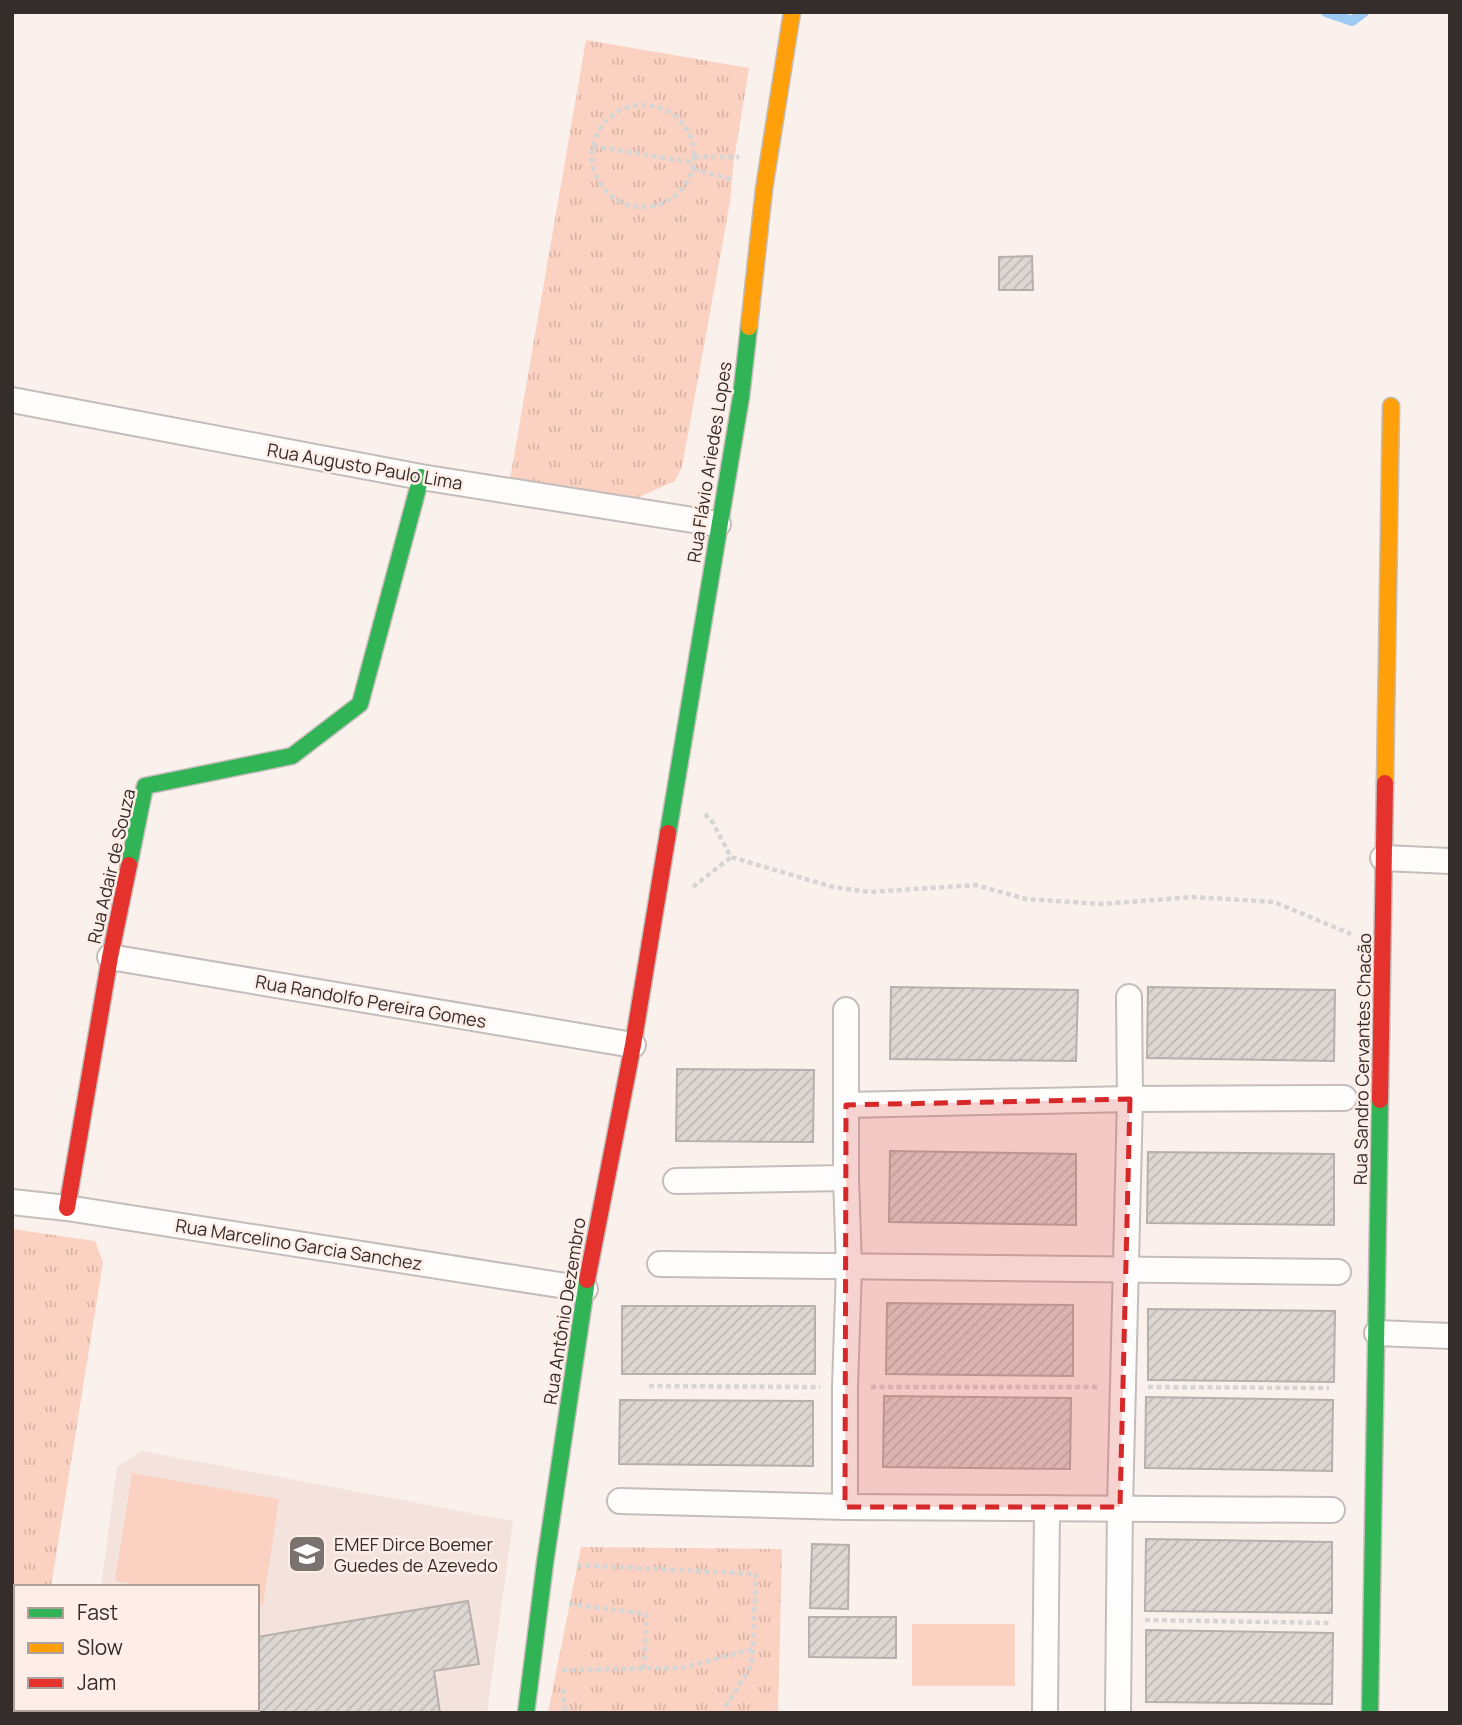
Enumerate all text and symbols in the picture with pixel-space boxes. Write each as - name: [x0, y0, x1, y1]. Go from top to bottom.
- street label: Rua Flávio Ariedes Lopes: [681, 360, 737, 564]
- street label: Rua Augusto Paulo Lima: [265, 437, 465, 495]
- street label: Rua Adair de Souza: [82, 786, 140, 946]
- street label: Rua Sandro Cervantes Chacão: [1348, 933, 1376, 1185]
- street label: Rua Randolfo Pereira Gomes: [254, 969, 488, 1033]
- street label: Rua Marcelino Garcia Sanchez: [174, 1213, 424, 1275]
- street label: Rua Antônio Dezembro: [537, 1216, 591, 1406]
- place label: EMEF Dirce Boemer Guedes de Azevedo: [334, 1532, 498, 1577]
- school or university icon: EMEF Dirce Boemer Guedes de Azevedo: [286, 1533, 328, 1575]
- legend: [14, 1585, 259, 1711]
- text: Fast: [77, 1598, 118, 1626]
- text: Slow: [77, 1633, 123, 1661]
- text: Jam: [77, 1668, 116, 1696]

